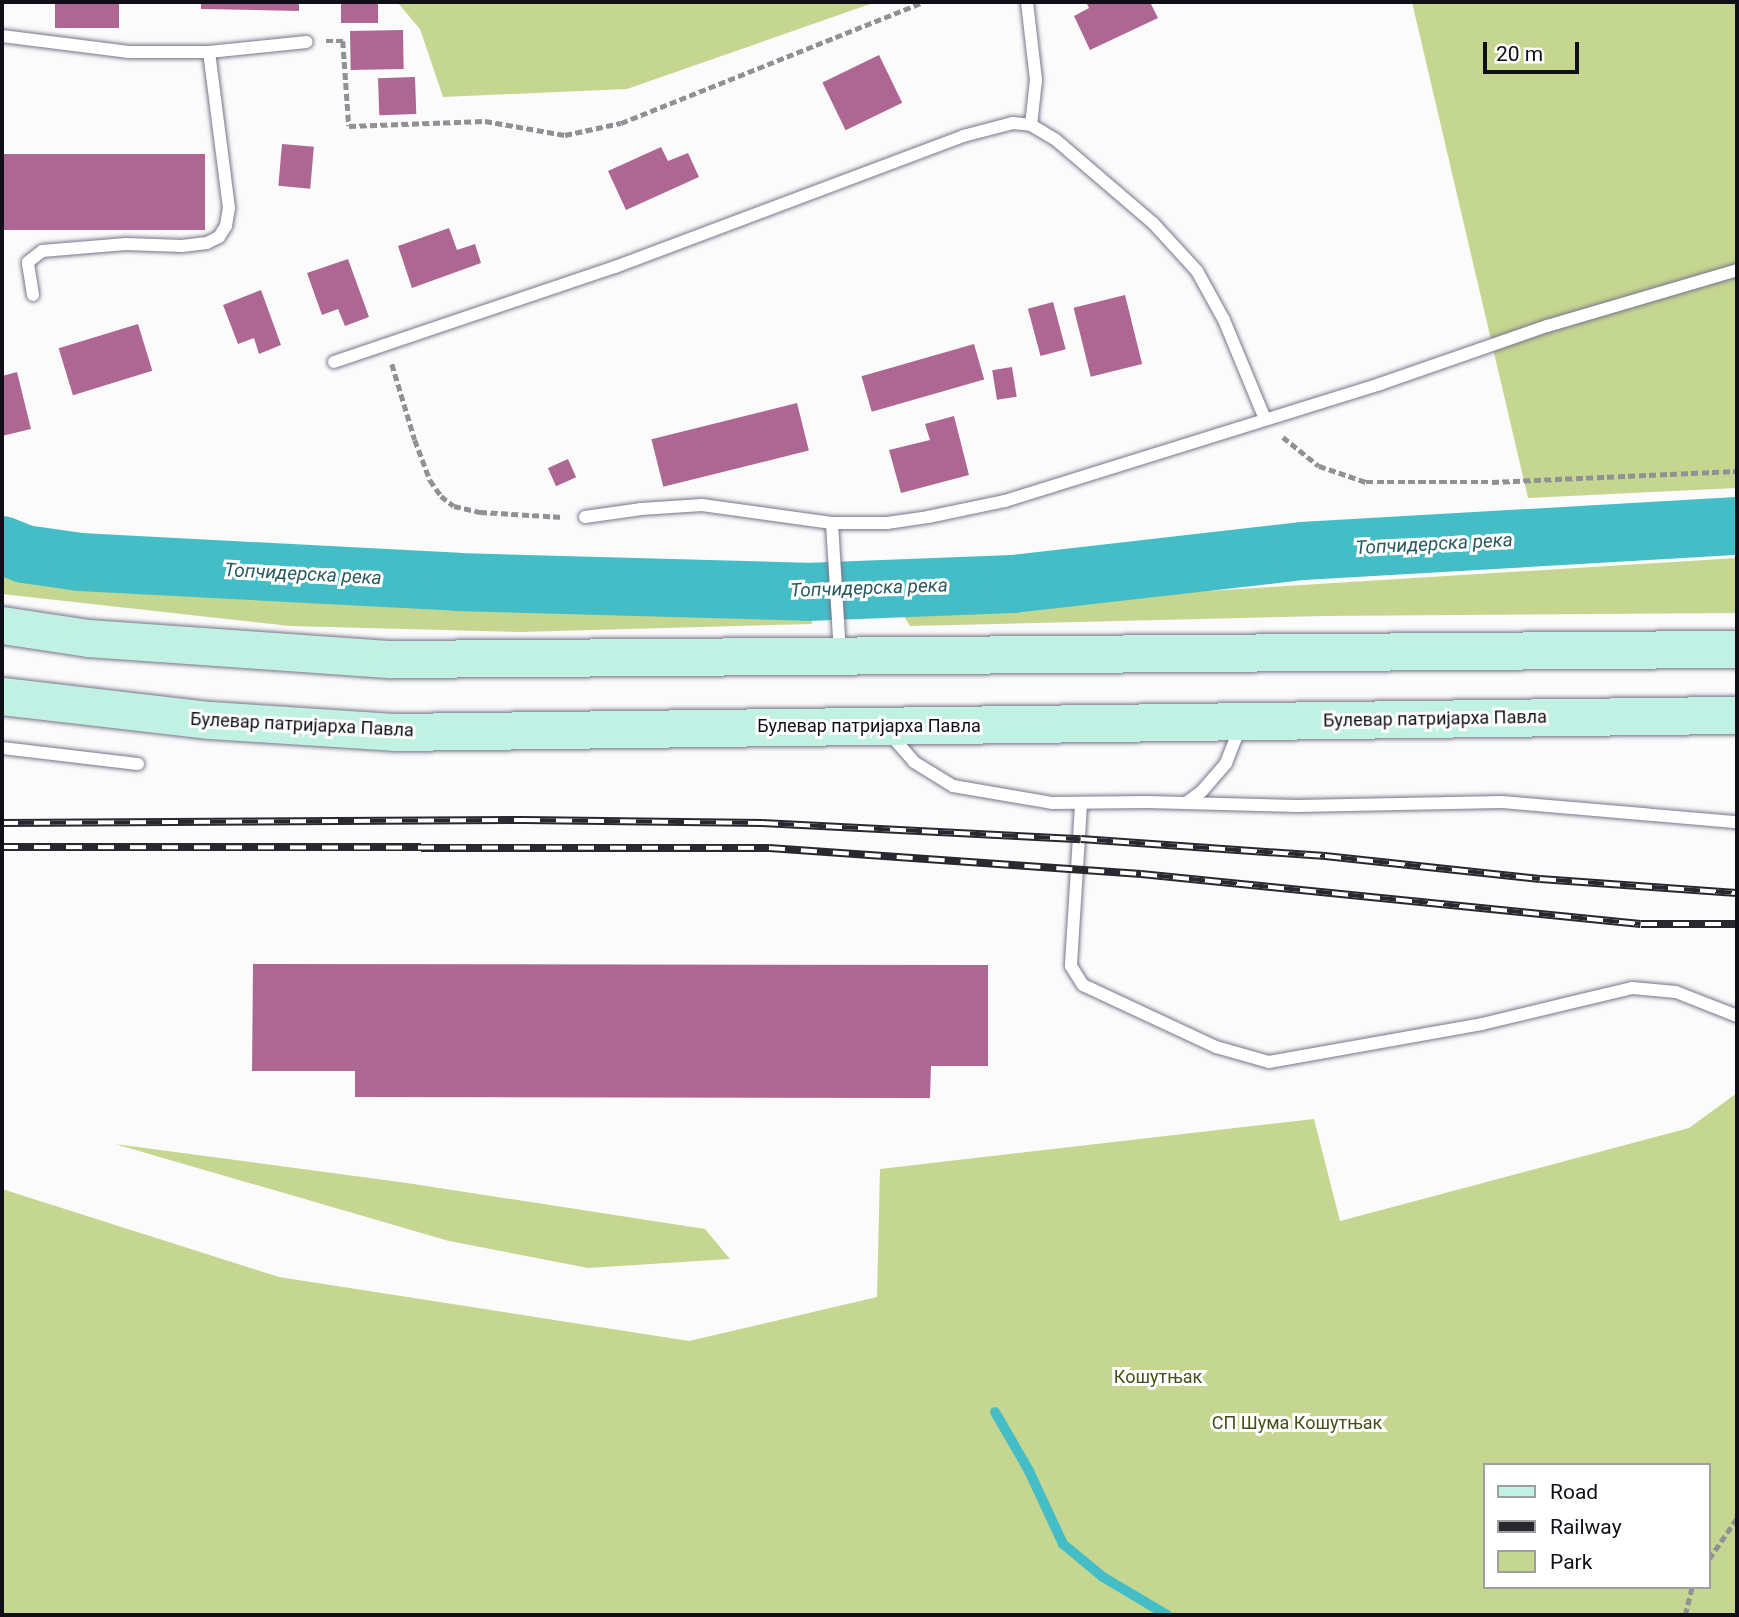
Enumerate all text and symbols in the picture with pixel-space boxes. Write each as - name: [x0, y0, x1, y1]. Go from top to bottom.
- scale bar: [1487, 28, 1583, 72]
- text: 20 m: [1496, 42, 1543, 66]
- water label: Топчидерска река: [1355, 528, 1513, 560]
- water label: Топчидерска река: [224, 558, 382, 590]
- water label: Топчидерска река: [790, 574, 948, 602]
- street label: Булевар патријарха Павла: [1323, 706, 1547, 732]
- street label: Булевар патријарха Павла: [190, 708, 414, 742]
- street label: Булевар патријарха Павла: [757, 715, 981, 737]
- park label: Кошутњак: [1114, 1366, 1202, 1388]
- park label: СП Шума Кошутњак: [1212, 1412, 1382, 1434]
- legend: [1484, 1463, 1711, 1589]
- text: Road: [1550, 1480, 1598, 1504]
- text: Railway: [1550, 1515, 1622, 1539]
- text: Park: [1550, 1550, 1592, 1574]

